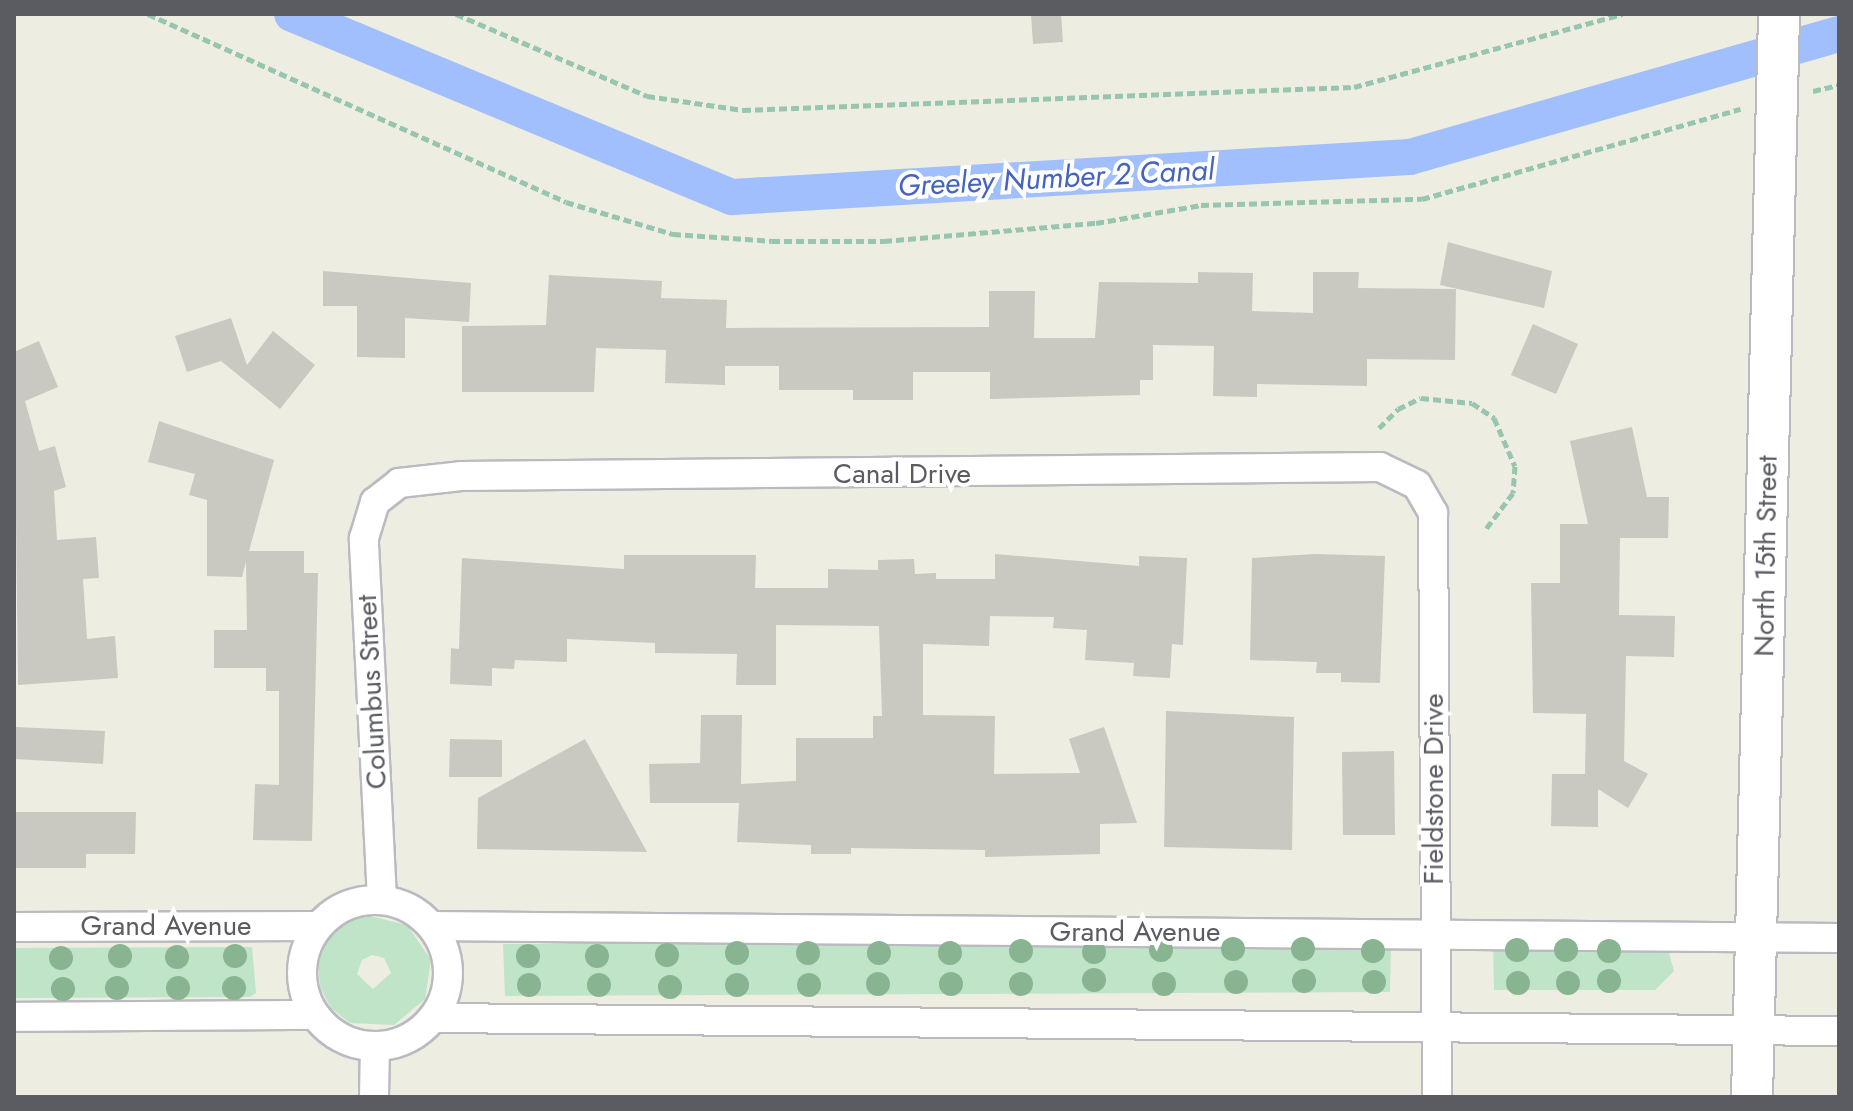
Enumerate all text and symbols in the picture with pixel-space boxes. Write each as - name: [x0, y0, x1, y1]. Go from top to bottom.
- water label: Greeley Number 2 Canal: [897, 152, 1215, 204]
- street label: North 15th Street: [1747, 455, 1785, 657]
- street label: Canal Drive: [833, 457, 971, 491]
- street label: Columbus Street: [350, 594, 394, 790]
- street label: Fieldstone Drive: [1417, 693, 1451, 885]
- street label: Grand Avenue: [80, 909, 252, 943]
- street label: Grand Avenue: [1049, 915, 1221, 949]

